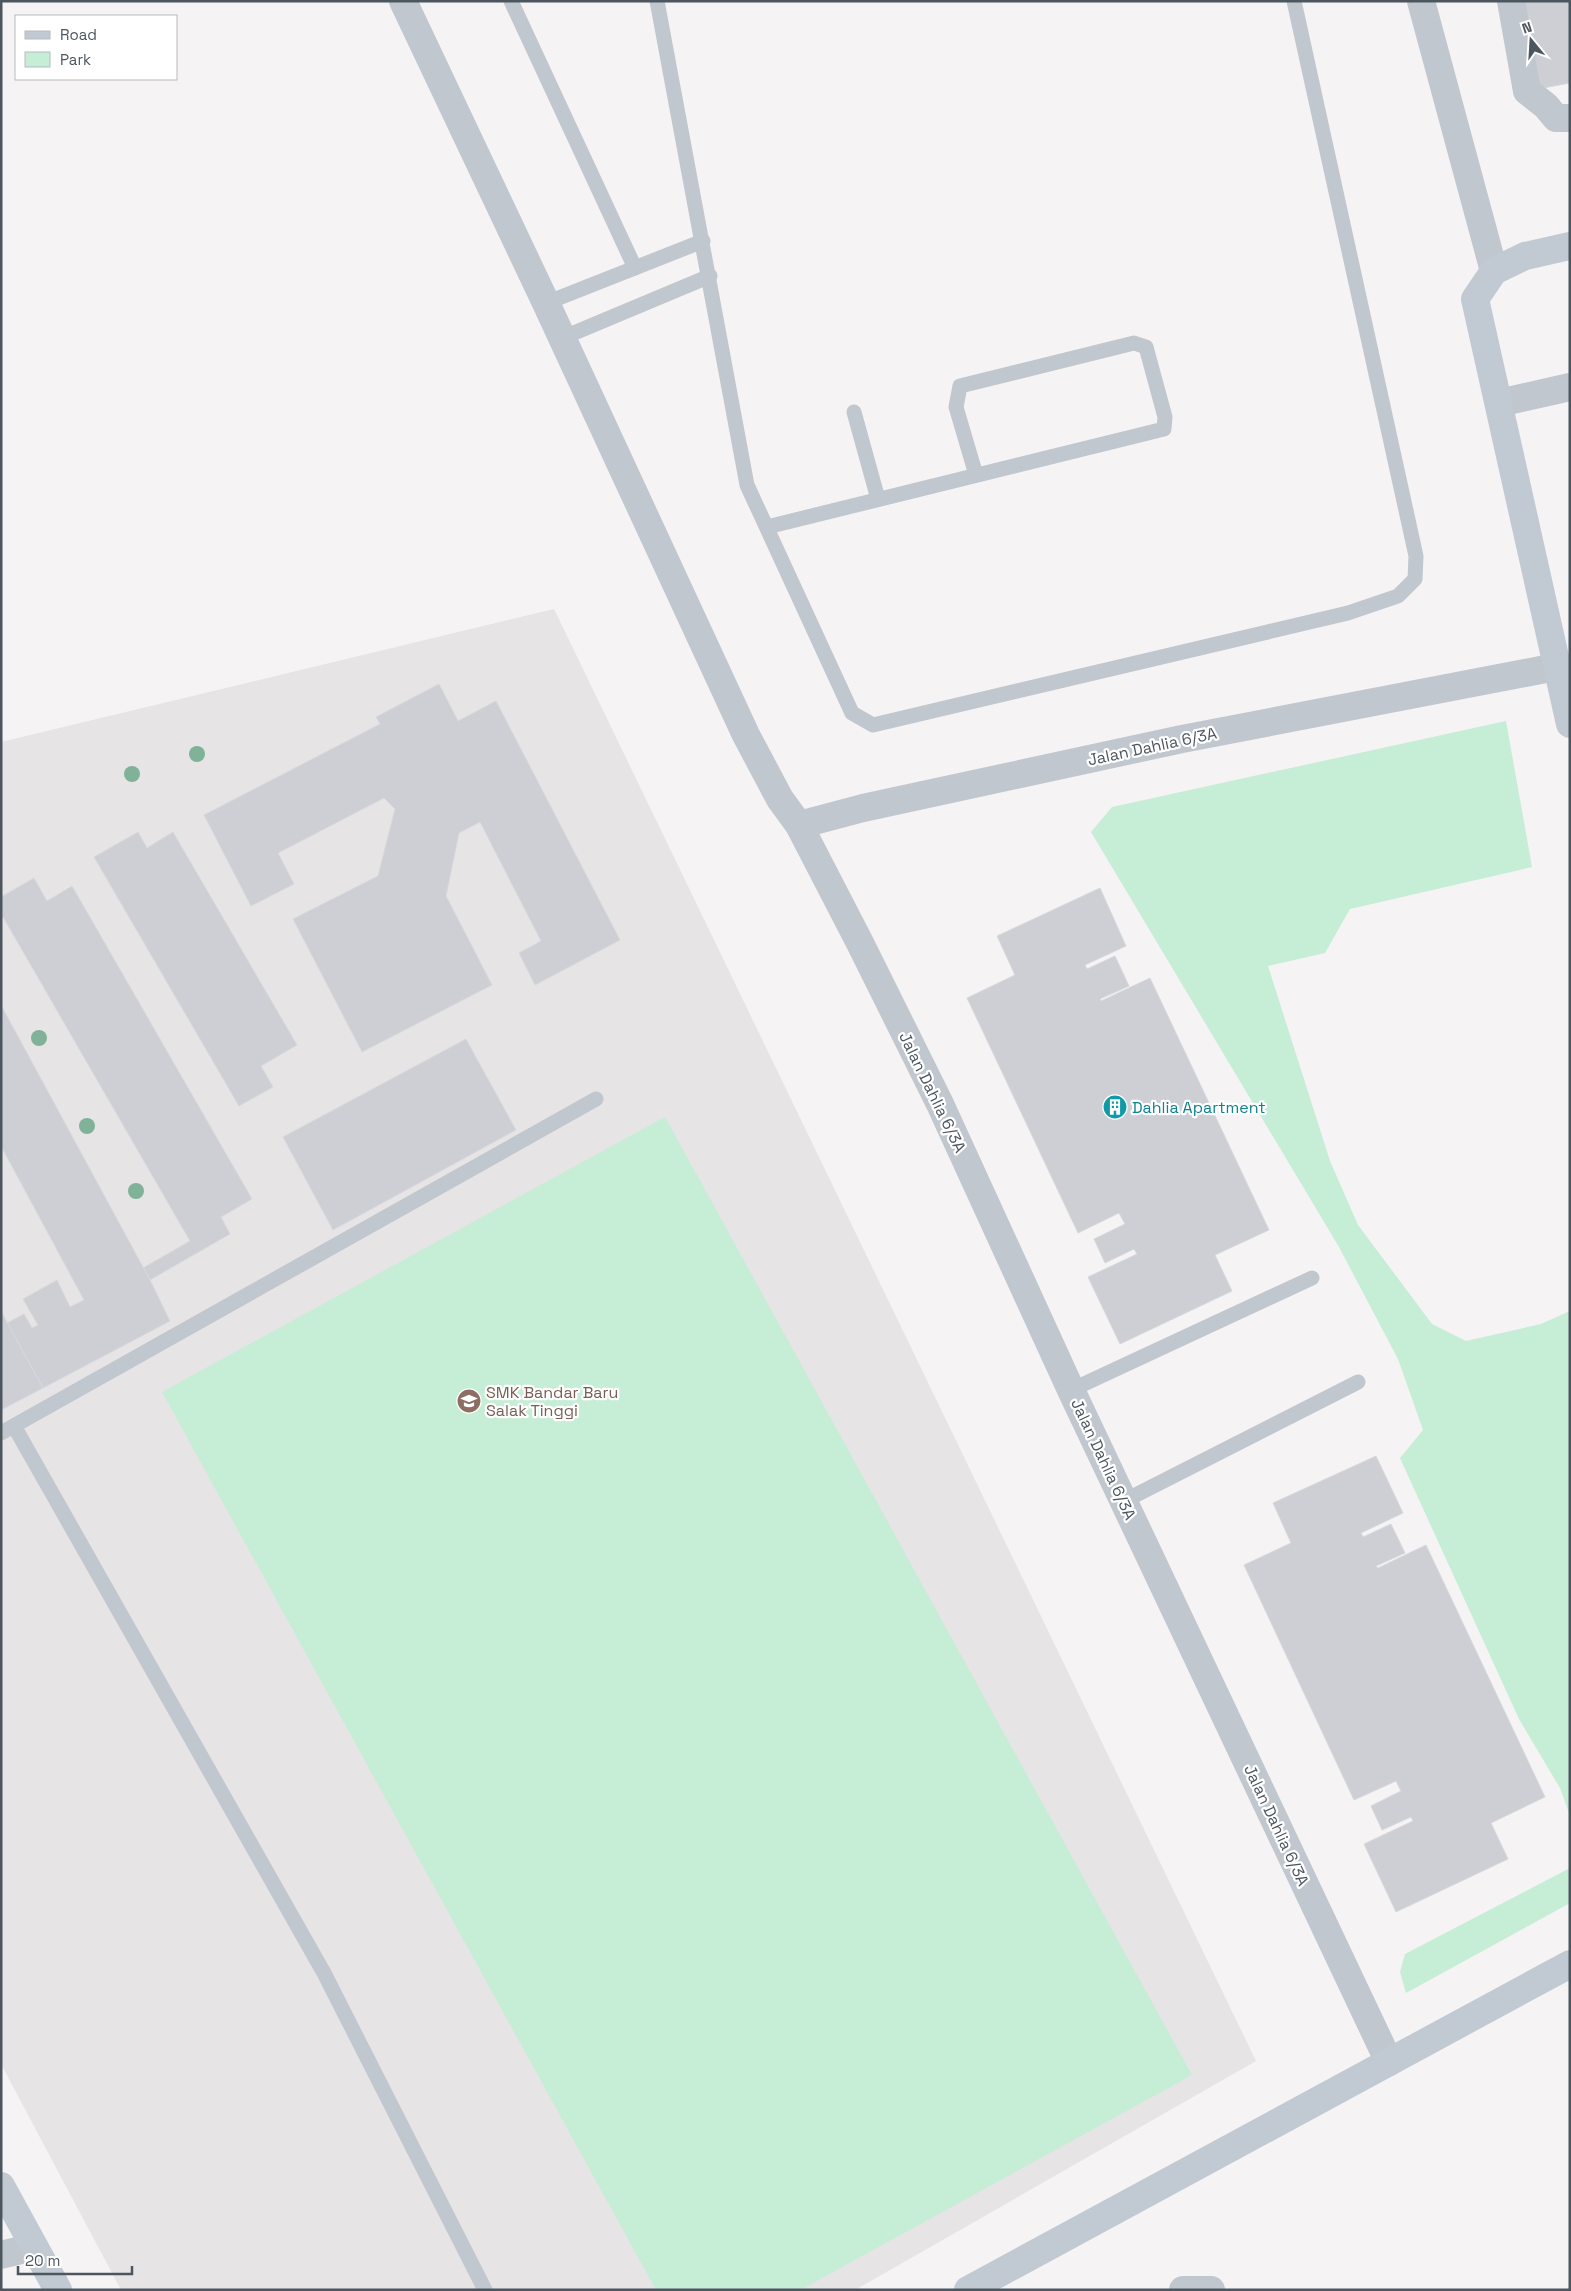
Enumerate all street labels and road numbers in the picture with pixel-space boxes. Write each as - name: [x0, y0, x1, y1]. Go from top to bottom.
- street label: Jalan Dahlia 6/3A: [1086, 723, 1219, 770]
- street label: Jalan Dahlia 6/3A: [894, 1028, 971, 1156]
- street label: Jalan Dahlia 6/3A: [1066, 1395, 1141, 1523]
- street label: Jalan Dahlia 6/3A: [1239, 1761, 1314, 1889]

